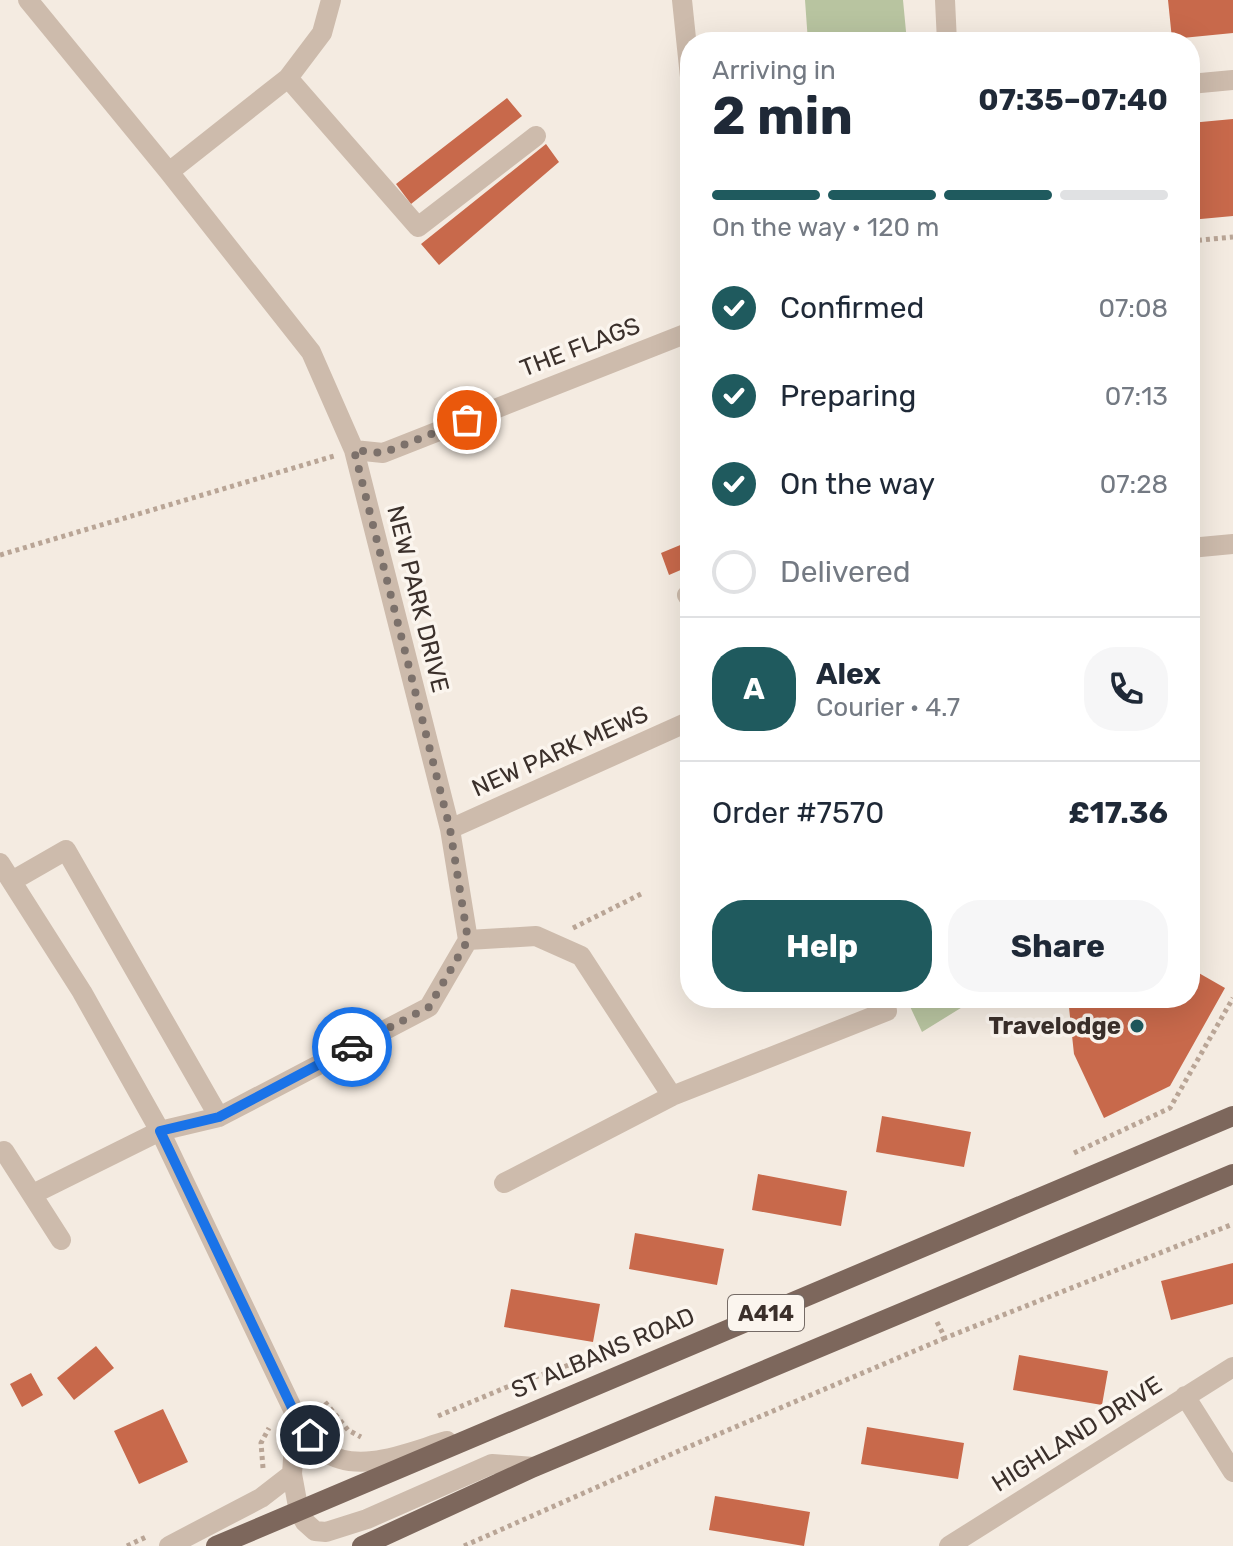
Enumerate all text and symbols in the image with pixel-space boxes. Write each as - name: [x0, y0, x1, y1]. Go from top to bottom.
- text: Arriving in: [712, 55, 836, 86]
- text: 07:35–07:40: [978, 82, 1168, 118]
- text: 2 min: [712, 85, 853, 147]
- text: On the way · 120 m: [712, 212, 939, 243]
- icon: check: [712, 286, 756, 330]
- text: Confirmed: [780, 290, 924, 326]
- text: 07:08: [1098, 293, 1168, 324]
- street label: THE FLAGS: [516, 311, 644, 383]
- icon: check: [712, 374, 756, 418]
- text: Preparing: [780, 378, 916, 414]
- text: 07:13: [1105, 381, 1168, 412]
- pin: [433, 386, 501, 454]
- icon: bag: [445, 398, 489, 442]
- icon: check: [712, 462, 756, 506]
- text: On the way: [780, 466, 935, 502]
- text: 07:28: [1100, 469, 1168, 500]
- street label: NEW PARK DRIVE: [381, 503, 455, 695]
- text: Delivered: [780, 554, 911, 590]
- button: phone: [1084, 647, 1168, 731]
- text: Alex: [816, 656, 881, 692]
- text: A: [743, 671, 765, 707]
- text: Courier · 4.7: [816, 692, 960, 723]
- street label: NEW PARK MEWS: [468, 700, 652, 802]
- text: Order #7570: [712, 795, 884, 831]
- text: £17.36: [1068, 795, 1168, 831]
- button: Help: [712, 900, 932, 992]
- button: Share: [948, 900, 1168, 992]
- courier: [312, 1007, 392, 1087]
- place label: Travelodge: [988, 1012, 1121, 1040]
- marker: Travelodge: [1128, 1017, 1146, 1035]
- icon: car: [330, 1025, 374, 1069]
- road number: A414: [728, 1295, 804, 1331]
- street label: ST ALBANS ROAD: [507, 1302, 699, 1404]
- street label: HIGHLAND DRIVE: [987, 1370, 1167, 1498]
- pin: [276, 1401, 344, 1469]
- icon: home: [288, 1413, 332, 1457]

